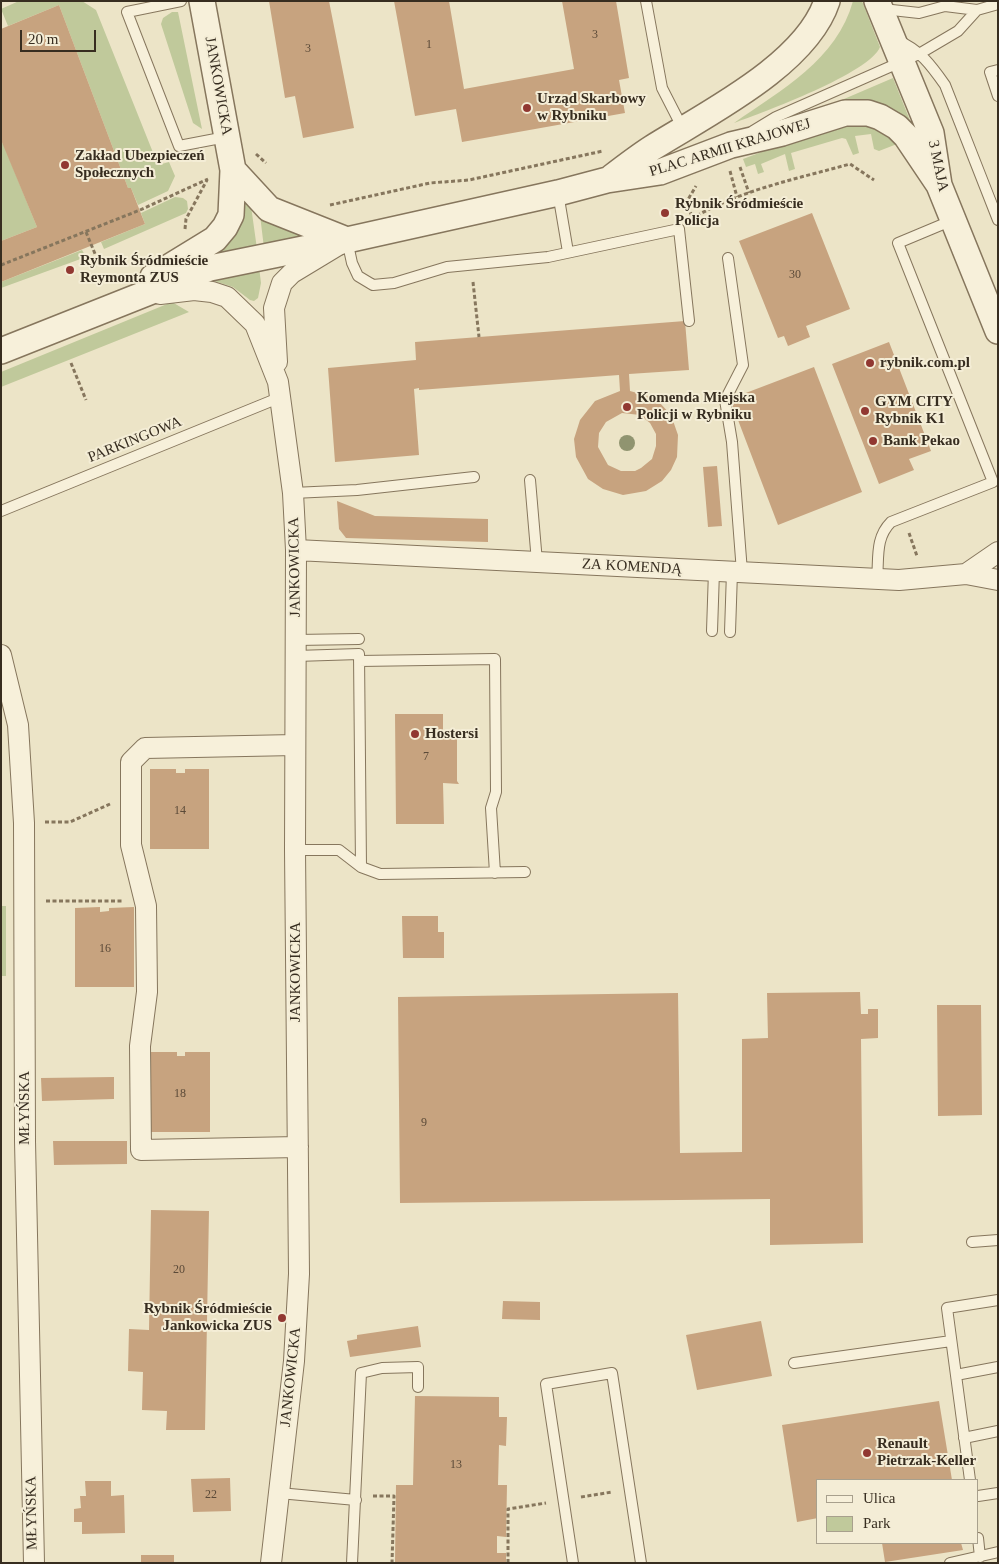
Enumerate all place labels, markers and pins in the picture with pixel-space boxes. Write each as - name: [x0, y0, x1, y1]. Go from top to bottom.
- place label: Urząd Skarbowy w Rybniku: [537, 90, 646, 125]
- marker: Urząd Skarbowy w Rybniku: [521, 102, 533, 114]
- place label: Zakład Ubezpieczeń Społecznych: [75, 147, 205, 182]
- marker: Zakład Ubezpieczeń Społecznych: [59, 159, 71, 171]
- place label: Rybnik Śródmieście Policja: [675, 195, 803, 230]
- marker: Rybnik Śródmieście Policja: [659, 207, 671, 219]
- place label: Rybnik Śródmieście Reymonta ZUS: [80, 252, 208, 287]
- marker: Rybnik Śródmieście Reymonta ZUS: [64, 264, 76, 276]
- place label: rybnik.com.pl: [880, 354, 970, 372]
- marker: rybnik.com.pl: [864, 357, 876, 369]
- place label: Komenda Miejska Policji w Rybniku: [637, 389, 755, 424]
- place label: GYM CITY Rybnik K1: [875, 393, 953, 428]
- marker: Komenda Miejska Policji w Rybniku: [621, 401, 633, 413]
- marker: GYM CITY Rybnik K1: [859, 405, 871, 417]
- place label: Bank Pekao: [883, 432, 960, 450]
- marker: Bank Pekao: [867, 435, 879, 447]
- place label: Hostersi: [425, 725, 478, 743]
- marker: Hostersi: [409, 728, 421, 740]
- place label: Rybnik Śródmieście Jankowicka ZUS: [144, 1300, 272, 1335]
- marker: Rybnik Śródmieście Jankowicka ZUS: [276, 1312, 288, 1324]
- place label: Renault Pietrzak-Keller: [877, 1435, 976, 1470]
- marker: Renault Pietrzak-Keller: [861, 1447, 873, 1459]

